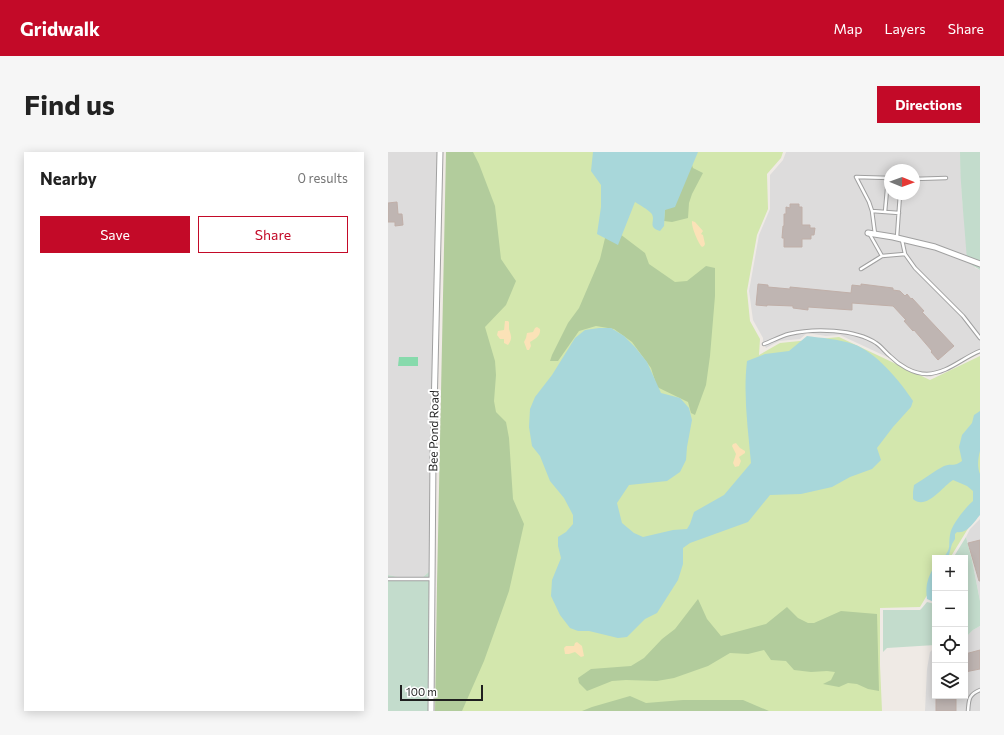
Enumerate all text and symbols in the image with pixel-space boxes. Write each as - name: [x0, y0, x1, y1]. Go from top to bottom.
- text: Gridwalk: [20, 17, 100, 40]
- text: Map: [834, 20, 862, 37]
- text: Layers: [884, 20, 926, 37]
- text: Share: [948, 20, 984, 37]
- button: Directions: [877, 86, 980, 123]
- text: Find us: [24, 87, 115, 121]
- north arrow: [884, 164, 920, 200]
- text: Nearby: [40, 168, 97, 189]
- text: 0 results: [297, 170, 348, 186]
- button: Save: [40, 216, 190, 253]
- button: Share: [198, 216, 348, 253]
- street label: Bee Pond Road: [425, 390, 441, 472]
- map controls: [932, 555, 968, 699]
- button: +: [932, 555, 968, 591]
- button: −: [932, 591, 968, 627]
- button: locate: [932, 627, 968, 663]
- button: layers: [932, 663, 968, 699]
- scale bar: [400, 683, 483, 702]
- text: 100 m: [406, 685, 437, 698]

